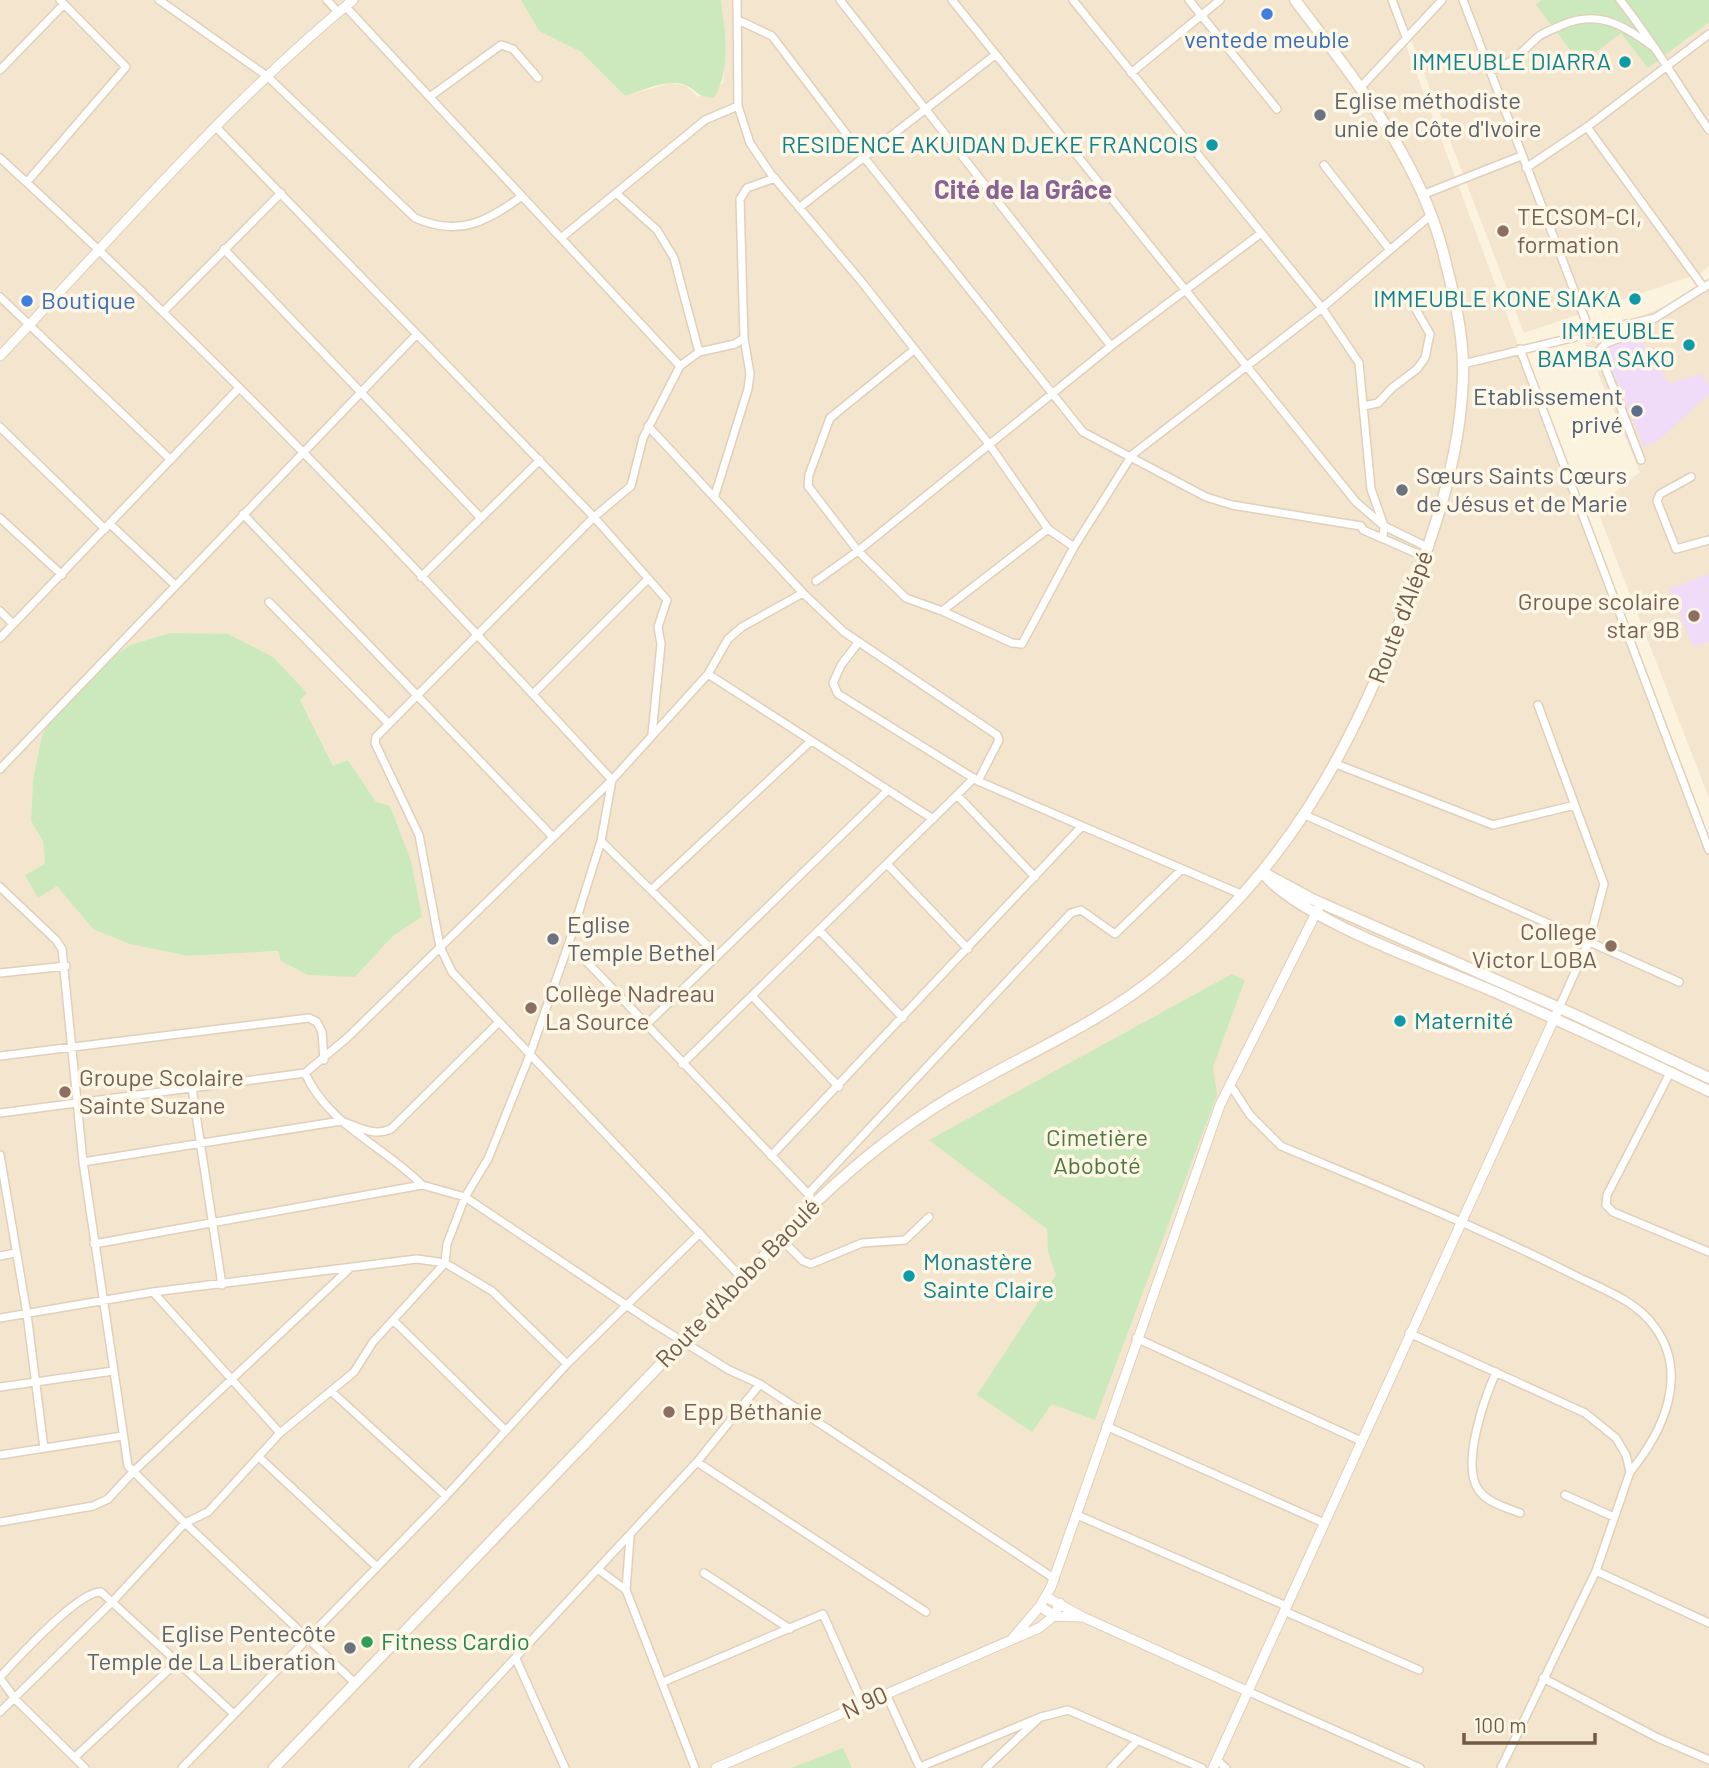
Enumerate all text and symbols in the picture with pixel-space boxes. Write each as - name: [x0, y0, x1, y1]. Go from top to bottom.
- marker: ventede meuble: [1259, 6, 1275, 22]
- place label: ventede meuble: [1184, 24, 1350, 53]
- place label: IMMEUBLE DIARRA: [1412, 46, 1611, 75]
- marker: IMMEUBLE DIARRA: [1617, 54, 1633, 70]
- place label: Eglise méthodiste unie de Côte d'Ivoire: [1334, 85, 1542, 142]
- marker: Eglise méthodiste unie de Côte d'Ivoire: [1312, 107, 1328, 123]
- place label: RESIDENCE AKUIDAN DJEKE FRANCOIS: [781, 129, 1198, 158]
- marker: RESIDENCE AKUIDAN DJEKE FRANCOIS: [1204, 137, 1220, 153]
- district label: Cité de la Grâce: [934, 173, 1112, 204]
- place label: TECSOM-CI, formation: [1517, 201, 1642, 258]
- marker: TECSOM-CI, formation: [1495, 223, 1511, 239]
- place label: IMMEUBLE KONE SIAKA: [1373, 283, 1621, 312]
- place label: Boutique: [41, 285, 136, 314]
- marker: IMMEUBLE KONE SIAKA: [1627, 291, 1643, 307]
- marker: Boutique: [19, 293, 35, 309]
- place label: IMMEUBLE BAMBA SAKO: [1537, 315, 1675, 372]
- marker: IMMEUBLE BAMBA SAKO: [1681, 337, 1697, 353]
- place label: Etablissement privé: [1473, 381, 1623, 438]
- marker: Etablissement privé: [1629, 403, 1645, 419]
- place label: Sœurs Saints Cœurs de Jésus et de Marie: [1416, 460, 1628, 517]
- marker: Sœurs Saints Cœurs de Jésus et de Marie: [1394, 482, 1410, 498]
- street label: Route d'Alépé: [1361, 546, 1438, 687]
- place label: Groupe scolaire star 9B: [1518, 586, 1680, 643]
- marker: Groupe scolaire star 9B: [1686, 608, 1702, 624]
- place label: Eglise Temple Bethel: [567, 909, 715, 966]
- place label: College Victor LOBA: [1472, 916, 1597, 973]
- marker: Eglise Temple Bethel: [545, 931, 561, 947]
- marker: College Victor LOBA: [1603, 938, 1619, 954]
- place label: Collège Nadreau La Source: [545, 978, 715, 1035]
- marker: Collège Nadreau La Source: [523, 1000, 539, 1016]
- place label: Maternité: [1414, 1005, 1513, 1034]
- marker: Maternité: [1392, 1013, 1408, 1029]
- place label: Groupe Scolaire Sainte Suzane: [79, 1062, 244, 1119]
- marker: Groupe Scolaire Sainte Suzane: [57, 1084, 73, 1100]
- park label: Cimetière Aboboté: [1046, 1122, 1148, 1179]
- street label: Route d'Abobo Baoulé: [649, 1191, 825, 1373]
- place label: Monastère Sainte Claire: [923, 1246, 1054, 1303]
- marker: Monastère Sainte Claire: [901, 1268, 917, 1284]
- place label: Epp Béthanie: [683, 1396, 822, 1425]
- marker: Epp Béthanie: [661, 1404, 677, 1420]
- place label: Eglise Pentecôte Temple de La Liberation: [86, 1618, 336, 1675]
- place label: Fitness Cardio: [381, 1626, 530, 1655]
- marker: Fitness Cardio: [359, 1634, 375, 1650]
- marker: Eglise Pentecôte Temple de La Liberation: [342, 1640, 358, 1656]
- street label: N 90: [837, 1679, 892, 1724]
- scale bar: [1464, 1702, 1595, 1746]
- text: 100 m: [1474, 1712, 1527, 1737]

